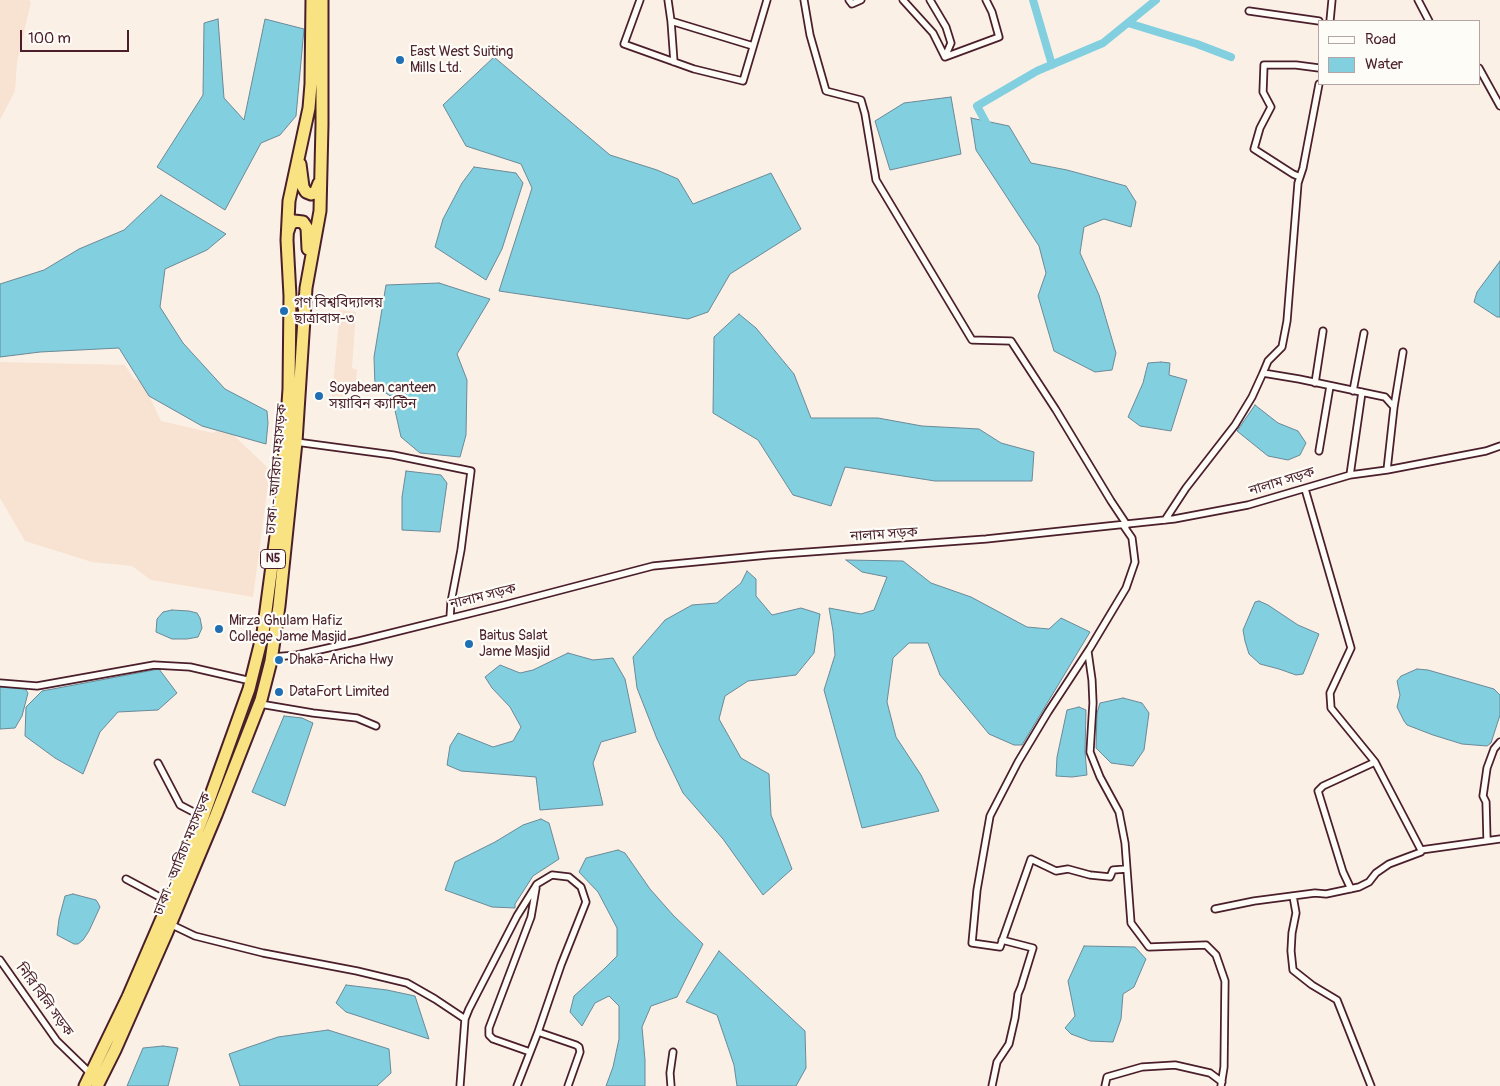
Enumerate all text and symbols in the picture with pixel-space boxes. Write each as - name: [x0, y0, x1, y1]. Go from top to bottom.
- scale bar: [22, 20, 131, 52]
- legend: [1318, 20, 1480, 85]
- text: 100 m: [28, 29, 71, 48]
- text: Road: [1365, 30, 1396, 49]
- place label: East West Suiting Mills Ltd.: [410, 44, 513, 76]
- marker: East West Suiting Mills Ltd.: [394, 54, 406, 66]
- text: Water: [1365, 55, 1403, 74]
- place label: গণ বিশ্ববিদ্যালয় ছাত্রাবাস-৩: [294, 295, 383, 328]
- marker: গণ বিশ্ববিদ্যালয় ছাত্রাবাস-৩: [278, 305, 290, 317]
- place label: Soyabean canteen সয়াবিন ক্যান্টিন: [329, 380, 436, 412]
- marker: Soyabean canteen সয়াবিন ক্যান্টিন: [313, 390, 325, 402]
- street label: ঢাকা - আরিচা মহাসড়ক: [263, 403, 291, 535]
- street label: নালাম সড়ক: [1247, 464, 1317, 500]
- street label: নালাম সড়ক: [850, 524, 918, 546]
- road number: N5: [260, 550, 286, 568]
- street label: নালাম সড়ক: [448, 581, 518, 613]
- place label: Mirza Ghulam Hafiz College Jame Masjid: [229, 613, 347, 646]
- marker: Mirza Ghulam Hafiz College Jame Masjid: [213, 623, 225, 635]
- place label: Baitus Salat Jame Masjid: [479, 628, 550, 660]
- marker: Baitus Salat Jame Masjid: [463, 638, 475, 650]
- place label: Dhaka-Aricha Hwy: [289, 652, 393, 668]
- marker: Dhaka-Aricha Hwy: [273, 654, 285, 666]
- place label: DataFort Limited: [289, 684, 389, 700]
- marker: DataFort Limited: [273, 686, 285, 698]
- street label: ঢাকা - আরিচা মহাসড়ক: [151, 790, 215, 918]
- street label: নিরি বিলি সড়ক: [12, 960, 76, 1040]

